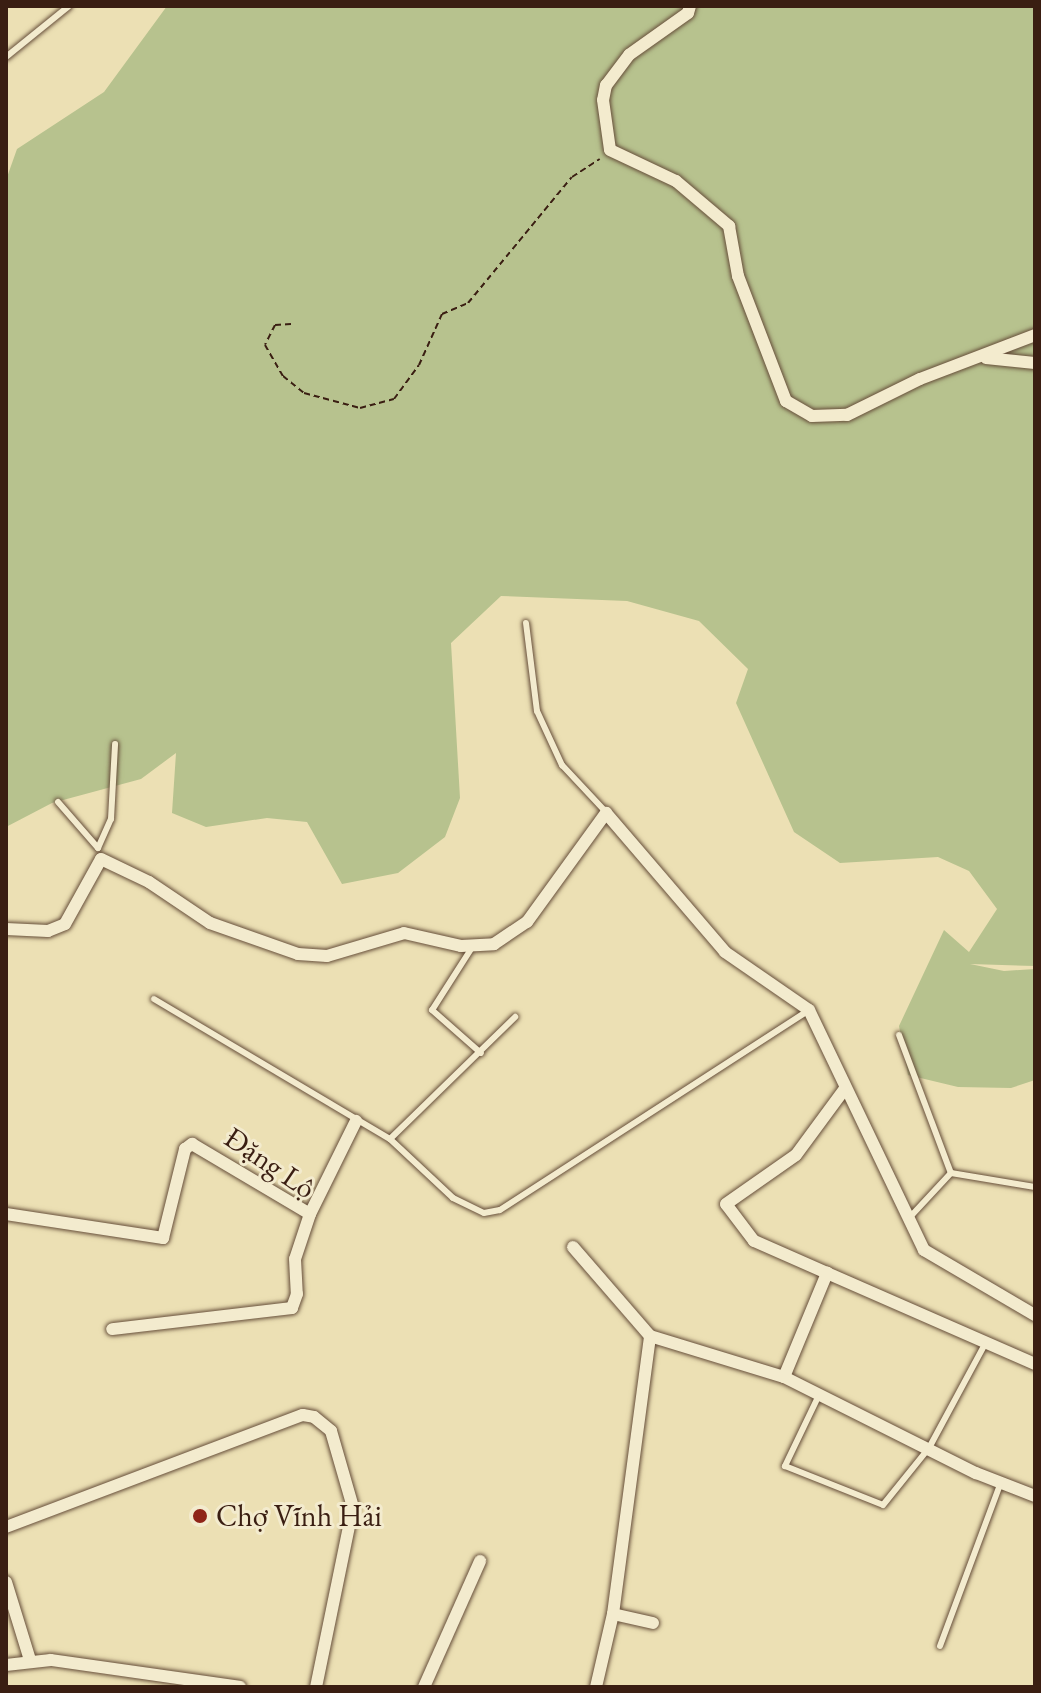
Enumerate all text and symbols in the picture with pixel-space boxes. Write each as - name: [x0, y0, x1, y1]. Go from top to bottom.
- street label: Đặng Lộ: [218, 1120, 322, 1206]
- place label: Chợ Vĩnh Hải: [216, 1498, 382, 1534]
- marker: Chợ Vĩnh Hải: [191, 1507, 209, 1525]

